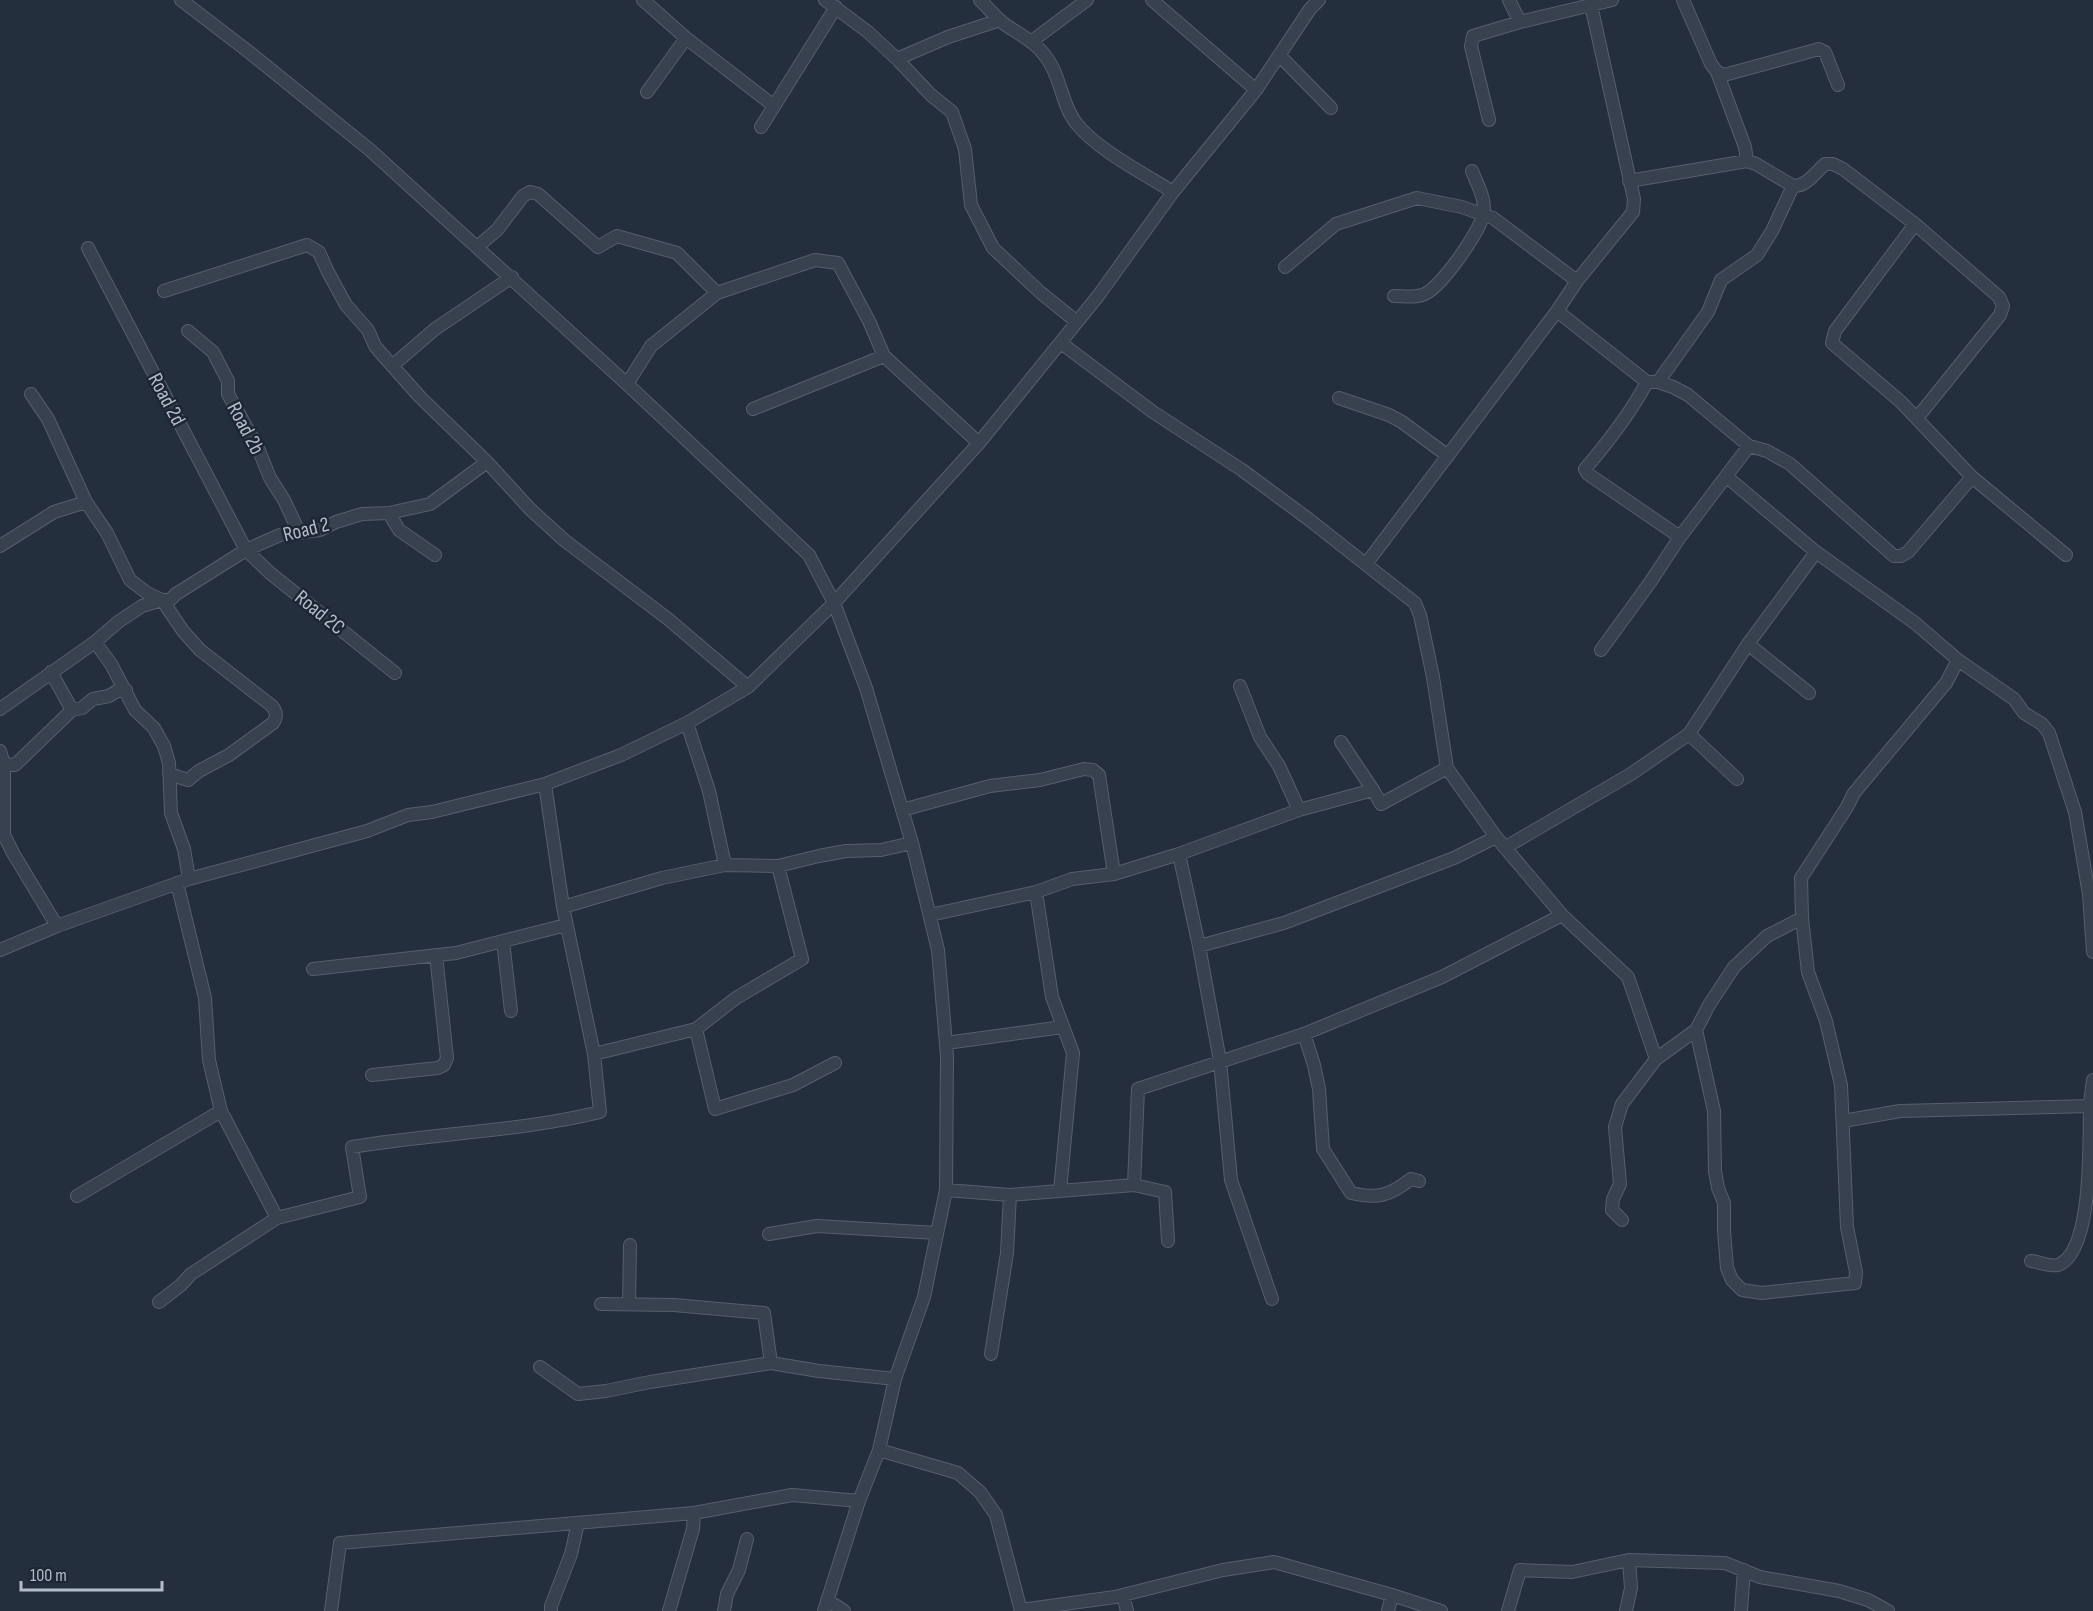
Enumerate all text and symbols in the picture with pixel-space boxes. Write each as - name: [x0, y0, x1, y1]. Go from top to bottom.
- street label: Road 2d: [142, 369, 191, 430]
- street label: Road 2b: [221, 398, 270, 459]
- street label: Road 2: [280, 512, 332, 547]
- street label: Road 2C: [290, 585, 350, 640]
- scale bar: [21, 1554, 162, 1592]
- text: 100 m: [30, 1565, 67, 1586]

